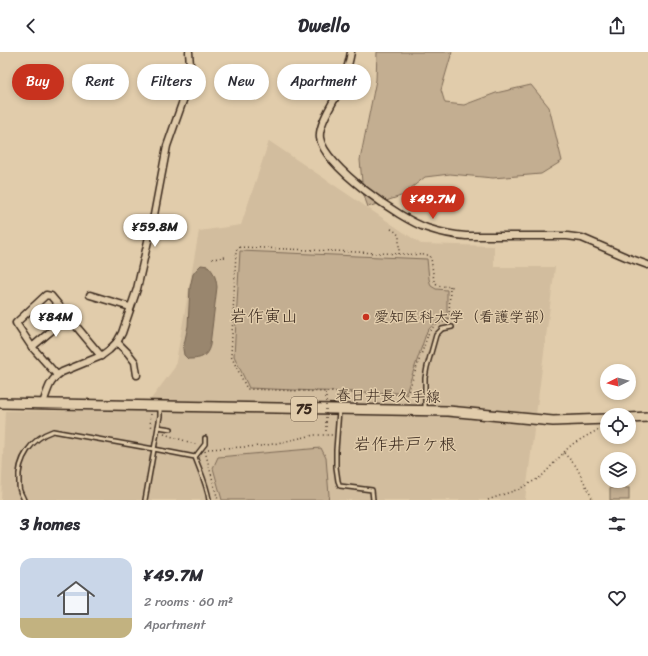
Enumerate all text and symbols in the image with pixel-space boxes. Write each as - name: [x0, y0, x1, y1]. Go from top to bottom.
- text: Dwello: [298, 10, 350, 42]
- icon: back: [20, 15, 42, 37]
- icon: share: [606, 15, 628, 37]
- chip: Buy: [12, 64, 64, 100]
- chip: Rent: [72, 64, 129, 100]
- chip: Filters: [137, 64, 206, 100]
- chip: New: [214, 64, 269, 100]
- chip: Apartment: [277, 64, 371, 100]
- pin: ¥49.7M: [400, 186, 466, 220]
- text: ¥49.7M: [410, 187, 456, 210]
- pin: ¥59.8M: [122, 214, 188, 248]
- text: ¥59.8M: [132, 215, 178, 238]
- district label: 岩作寅山: [230, 301, 298, 331]
- pin: ¥84M: [32, 304, 80, 338]
- place label: 愛知医科大学（看護学部）: [374, 304, 554, 330]
- text: ¥84M: [39, 305, 73, 328]
- marker: 愛知医科大学（看護学部）: [361, 312, 371, 322]
- north arrow: [600, 364, 636, 400]
- map controls: [600, 364, 636, 488]
- street label: 春日井長久手線: [335, 382, 441, 410]
- road number: 75: [291, 397, 317, 421]
- button: locate: [600, 408, 636, 444]
- district label: 岩作井戸ケ根: [354, 429, 456, 459]
- button: layers: [600, 452, 636, 488]
- text: 3 homes: [20, 509, 80, 539]
- icon: filters: [606, 513, 628, 535]
- text: ¥49.7M: [144, 560, 203, 590]
- icon: home: [52, 574, 100, 622]
- icon: heart: [606, 587, 628, 609]
- text: 2 rooms · 60 m²: [144, 590, 233, 613]
- text: Apartment: [144, 613, 205, 636]

